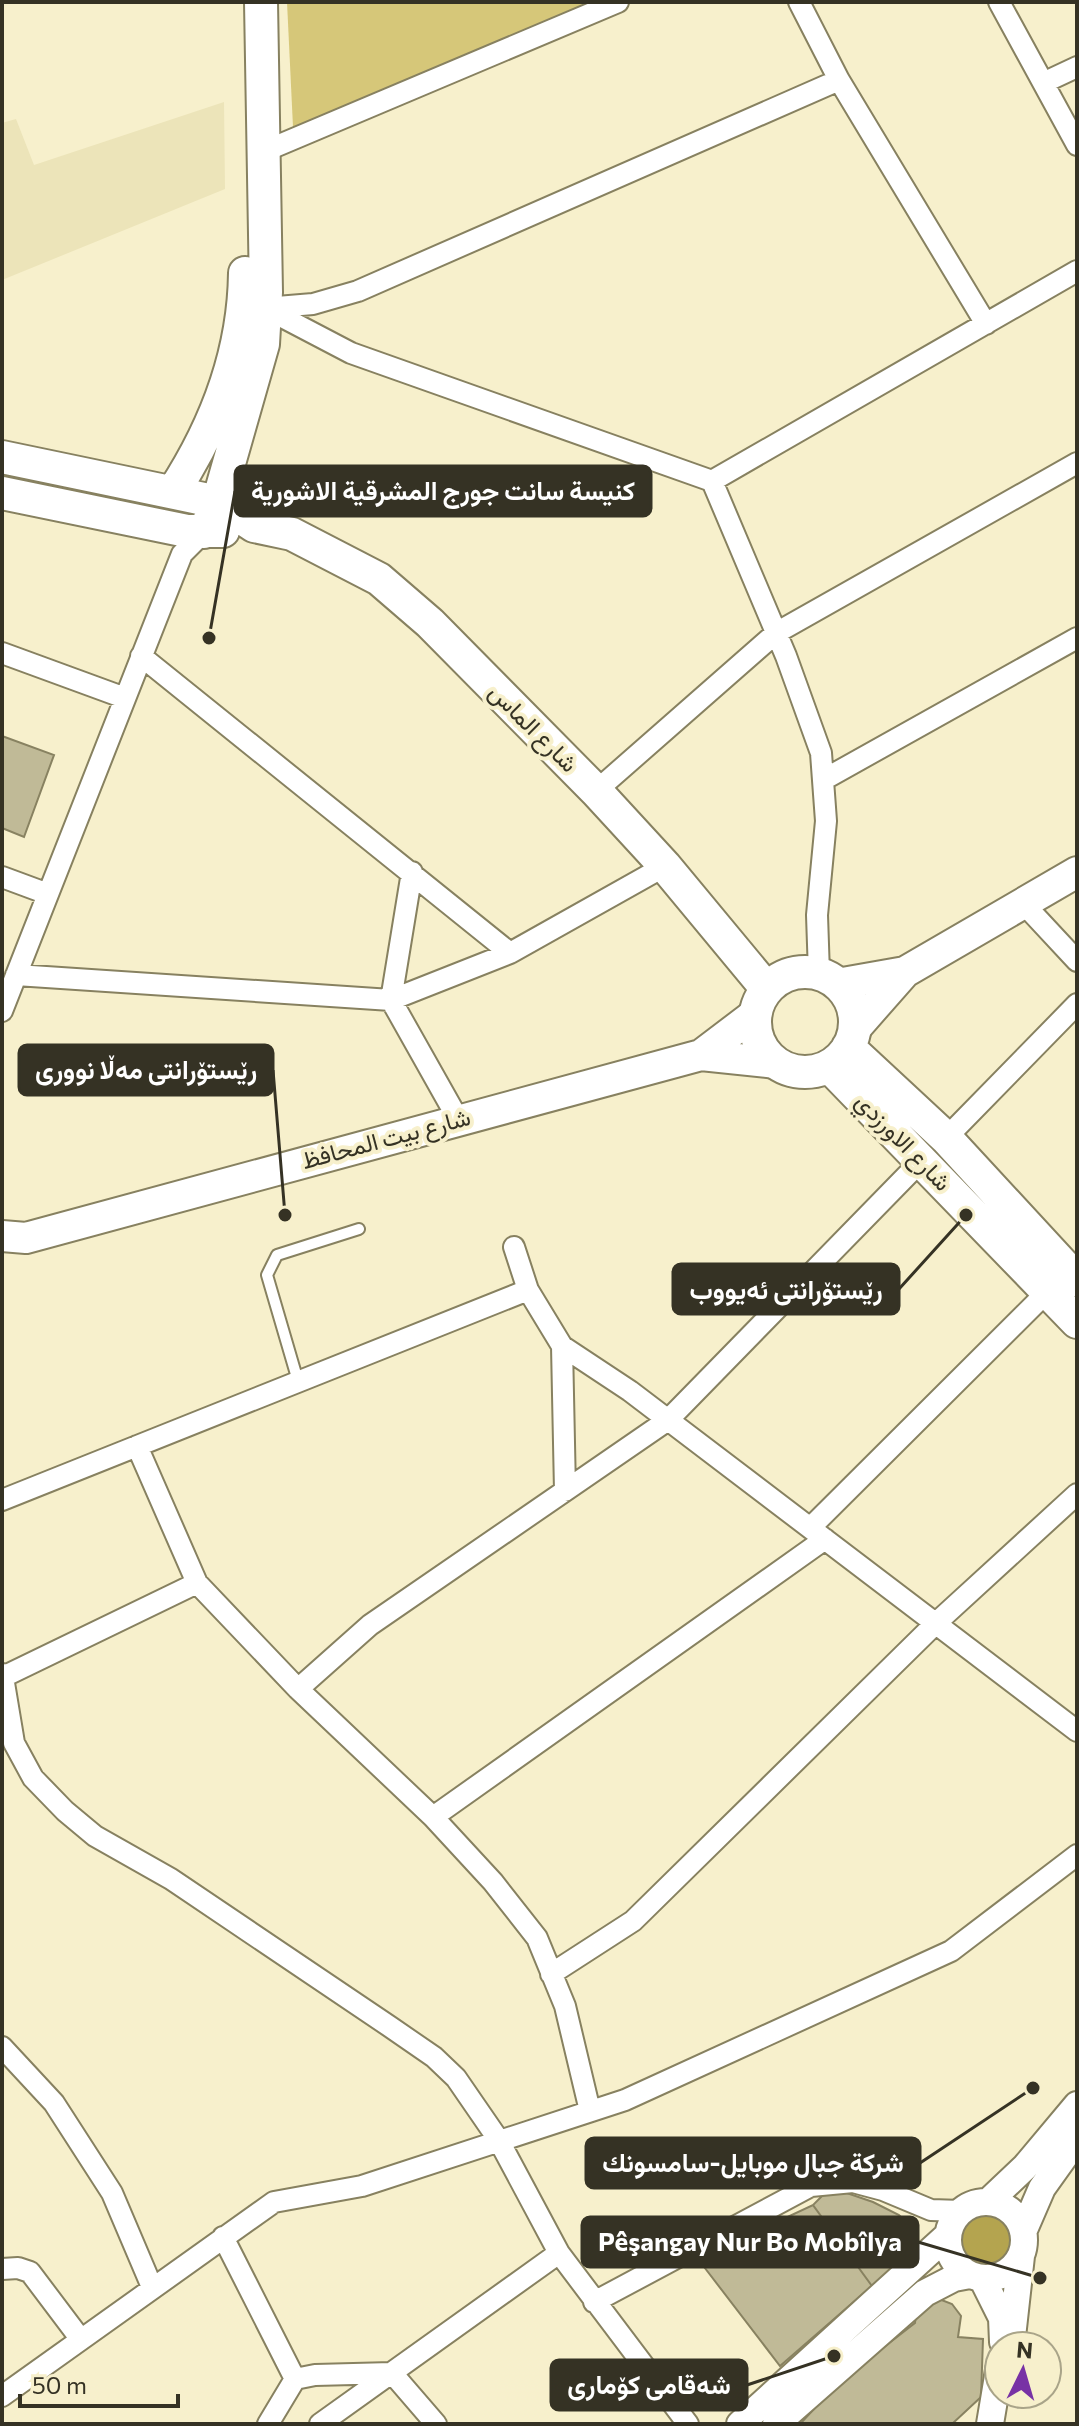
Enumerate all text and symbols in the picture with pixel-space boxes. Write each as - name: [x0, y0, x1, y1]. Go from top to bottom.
- callout: كنيسة سانت جورج المشرقية الاشورية: [235, 466, 651, 516]
- text: كنيسة سانت جورج المشرقية الاشورية: [251, 474, 635, 509]
- street label: شارع الماس: [481, 676, 585, 780]
- callout: رێستۆرانتی مەڵا نووری: [19, 1045, 273, 1095]
- text: رێستۆرانتی مەڵا نووری: [35, 1053, 257, 1086]
- street label: شارع الاورزدي: [846, 1086, 958, 1200]
- street label: شارع بيت المحافظ: [298, 1101, 474, 1177]
- callout: رێستۆرانتی ئەیووب: [673, 1264, 899, 1314]
- text: رێستۆرانتی ئەیووب: [689, 1273, 883, 1306]
- callout: شركة جبال موبايل-سامسونك: [586, 2138, 920, 2188]
- text: شركة جبال موبايل-سامسونك: [602, 2146, 904, 2179]
- callout: Pêşangay Nur Bo Mobîlya: [582, 2217, 918, 2267]
- text: Pêşangay Nur Bo Mobîlya: [598, 2225, 902, 2256]
- north arrow: [983, 2330, 1063, 2410]
- text: N: [1015, 2335, 1034, 2364]
- scale bar: [20, 2358, 178, 2408]
- callout: شەقامی کۆماری: [551, 2360, 747, 2410]
- text: شەقامی کۆماری: [567, 2368, 731, 2401]
- text: 50 m: [32, 2370, 87, 2399]

